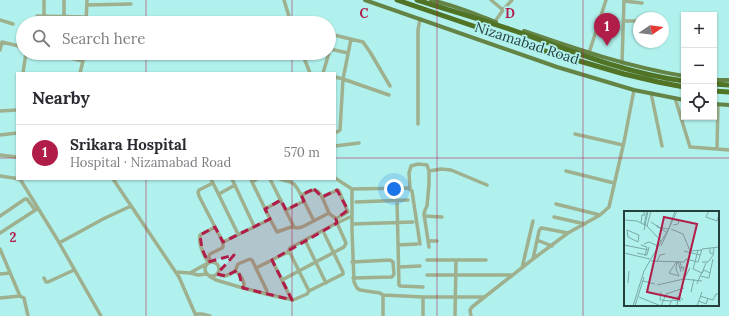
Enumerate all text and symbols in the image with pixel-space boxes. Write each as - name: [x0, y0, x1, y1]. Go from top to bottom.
- text: C: [360, 5, 369, 22]
- text: D: [505, 5, 515, 22]
- north arrow: [633, 12, 669, 48]
- map controls: [681, 12, 717, 120]
- button: +: [681, 12, 717, 48]
- pin: 1: [594, 13, 620, 46]
- search box: [16, 16, 336, 60]
- street label: Nizamabad Road: [473, 18, 581, 68]
- icon: search: [30, 27, 52, 49]
- text: Search here: [62, 29, 145, 48]
- button: −: [681, 48, 717, 84]
- button: locate: [681, 84, 717, 120]
- text: Nearby: [32, 87, 90, 109]
- text: Srikara Hospital: [70, 135, 187, 154]
- text: 1: [42, 144, 48, 161]
- text: 570 m: [284, 144, 320, 161]
- text: Hospital · Nizamabad Road: [70, 154, 231, 171]
- your location: [384, 179, 404, 199]
- inset map: [624, 211, 719, 306]
- text: 2: [10, 229, 17, 246]

